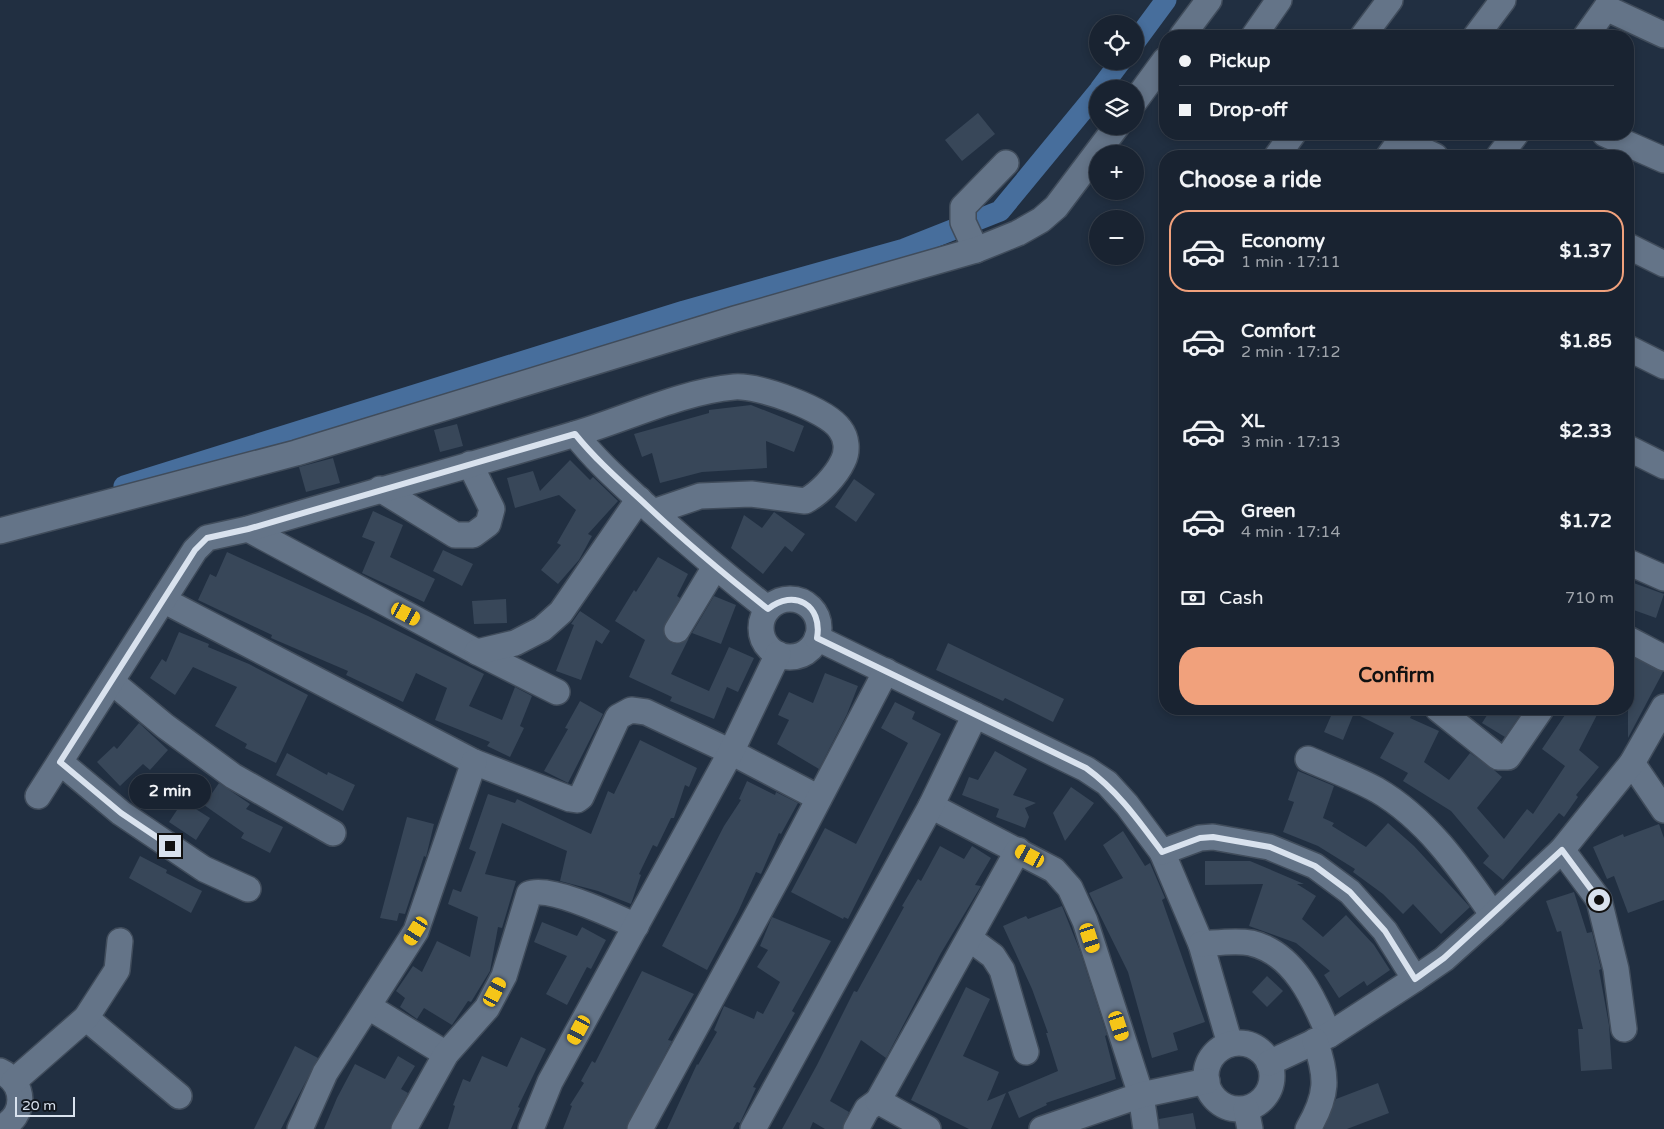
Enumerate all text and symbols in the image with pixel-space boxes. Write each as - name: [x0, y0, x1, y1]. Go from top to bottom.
- map controls: [1089, 15, 1144, 265]
- button: locate: [1089, 15, 1144, 70]
- text: Pickup: [1209, 50, 1270, 72]
- button: layers: [1089, 80, 1144, 135]
- text: Drop-off: [1209, 99, 1288, 121]
- button: +: [1089, 145, 1144, 200]
- text: Choose a ride: [1179, 167, 1322, 193]
- button: −: [1089, 210, 1144, 265]
- icon: car: [1181, 229, 1226, 274]
- text: Economy: [1241, 230, 1325, 252]
- text: $1.37: [1560, 240, 1612, 262]
- text: 1 min · 17:11: [1241, 252, 1340, 272]
- icon: car: [1181, 319, 1226, 364]
- text: Comfort: [1241, 320, 1315, 342]
- text: $1.85: [1560, 330, 1612, 352]
- text: 2 min · 17:12: [1241, 342, 1340, 362]
- icon: car: [1181, 409, 1226, 454]
- text: XL: [1241, 410, 1265, 432]
- text: $2.33: [1560, 420, 1612, 442]
- text: 3 min · 17:13: [1241, 432, 1340, 452]
- icon: car: [1181, 499, 1226, 544]
- text: Green: [1241, 500, 1295, 522]
- text: $1.72: [1560, 510, 1612, 532]
- text: 4 min · 17:14: [1241, 522, 1340, 542]
- icon: cash: [1179, 584, 1207, 612]
- text: Cash: [1219, 587, 1264, 609]
- text: 710 m: [1565, 588, 1614, 608]
- car: [389, 600, 422, 628]
- button: Confirm: [1179, 647, 1614, 705]
- callout: 2 min: [129, 774, 211, 808]
- text: 2 min: [149, 781, 191, 801]
- route end: [159, 835, 181, 857]
- car: [1013, 842, 1046, 870]
- route start: [1588, 889, 1610, 911]
- car: [401, 914, 430, 948]
- car: [1078, 921, 1101, 955]
- car: [481, 975, 508, 1009]
- car: [1107, 1009, 1130, 1043]
- car: [565, 1013, 592, 1047]
- scale bar: [15, 1094, 75, 1117]
- text: 20 m: [22, 1097, 56, 1114]

